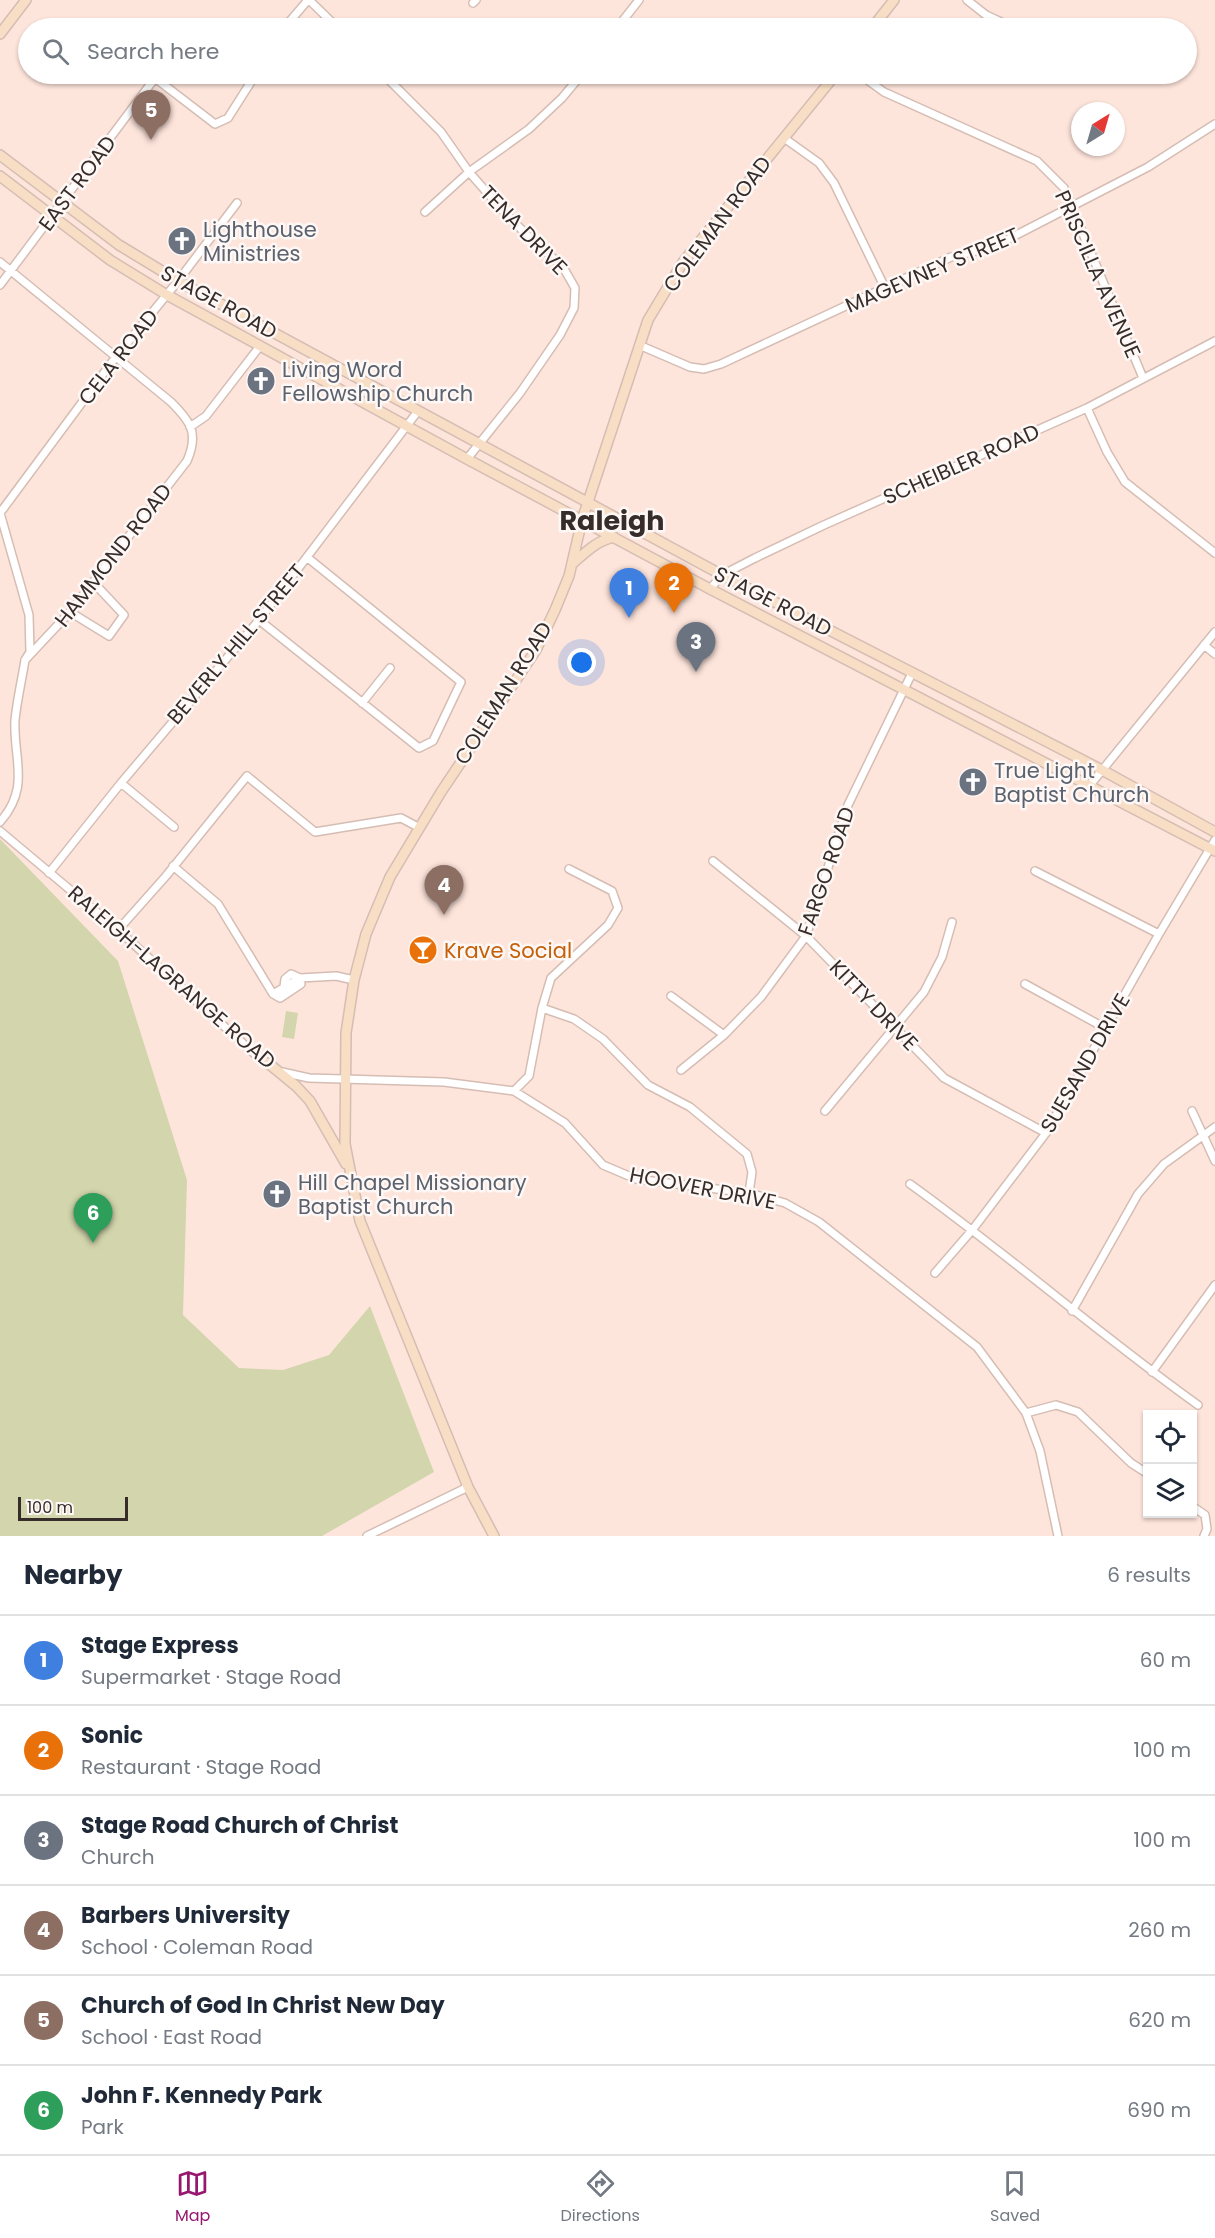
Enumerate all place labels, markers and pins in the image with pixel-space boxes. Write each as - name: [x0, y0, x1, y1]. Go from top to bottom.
- pin: 5: [132, 90, 170, 140]
- place label: Lighthouse Ministries: [203, 215, 317, 268]
- church icon: Lighthouse Ministries: [166, 225, 198, 257]
- place label: Living Word Fellowship Church: [282, 355, 473, 408]
- church icon: Living Word Fellowship Church: [245, 365, 277, 397]
- pin: 2: [654, 564, 694, 613]
- pin: 1: [610, 568, 648, 618]
- pin: 3: [676, 622, 716, 672]
- place label: True Light Baptist Church: [994, 756, 1149, 809]
- church icon: True Light Baptist Church: [957, 766, 989, 798]
- pin: 4: [424, 866, 464, 915]
- bar icon: Krave Social: [407, 934, 439, 966]
- place label: Krave Social: [444, 936, 572, 965]
- place label: Hill Chapel Missionary Baptist Church: [298, 1168, 527, 1221]
- church icon: Hill Chapel Missionary Baptist Church: [261, 1178, 293, 1210]
- pin: 6: [74, 1194, 112, 1243]

